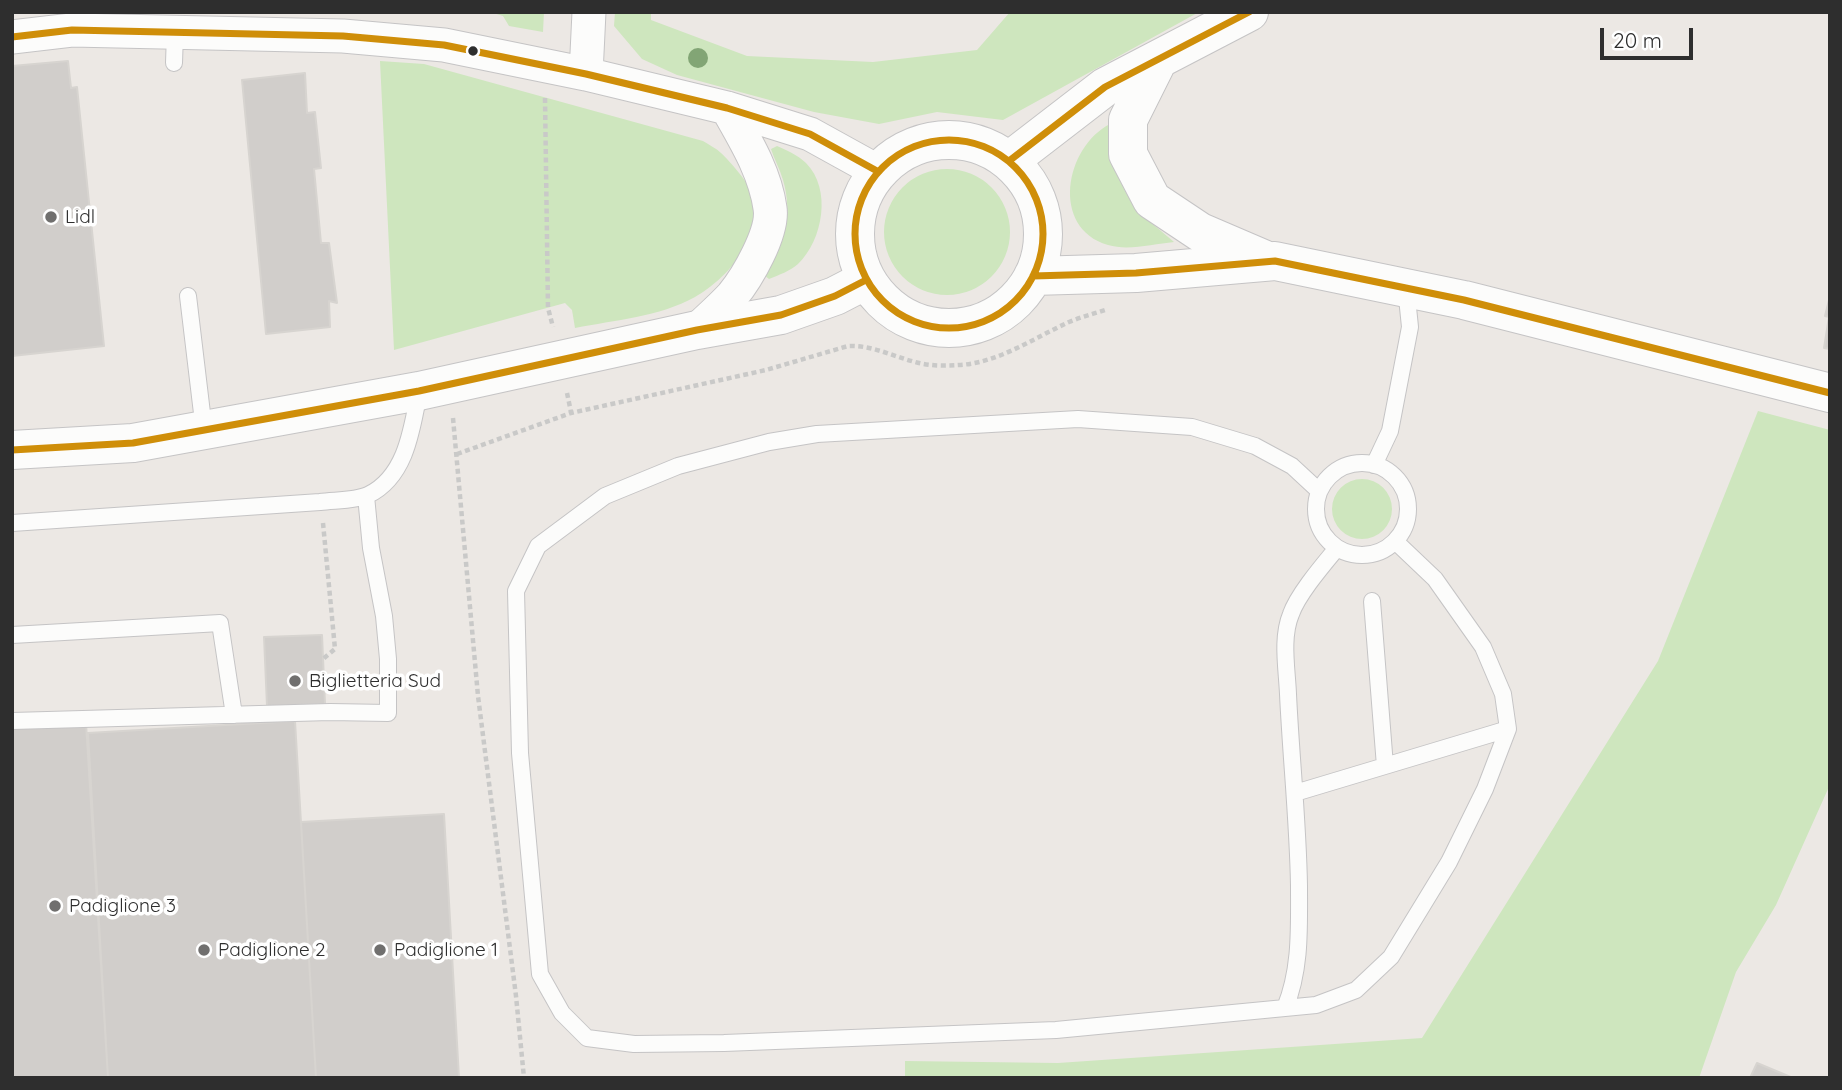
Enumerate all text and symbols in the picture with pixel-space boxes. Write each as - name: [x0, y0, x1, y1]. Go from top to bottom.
- scale bar: [1604, 14, 1697, 58]
- text: 20 m: [1613, 27, 1662, 53]
- unlabelled marker: [466, 44, 480, 58]
- place label: Lidl: [65, 206, 95, 228]
- marker: Lidl: [43, 209, 59, 225]
- place label: Biglietteria Sud: [309, 670, 441, 692]
- marker: Biglietteria Sud: [287, 673, 303, 689]
- place label: Padiglione 3: [69, 895, 176, 917]
- marker: Padiglione 3: [47, 898, 63, 914]
- place label: Padiglione 2: [218, 939, 326, 961]
- place label: Padiglione 1: [394, 939, 498, 961]
- marker: Padiglione 2: [196, 942, 212, 958]
- marker: Padiglione 1: [372, 942, 388, 958]

